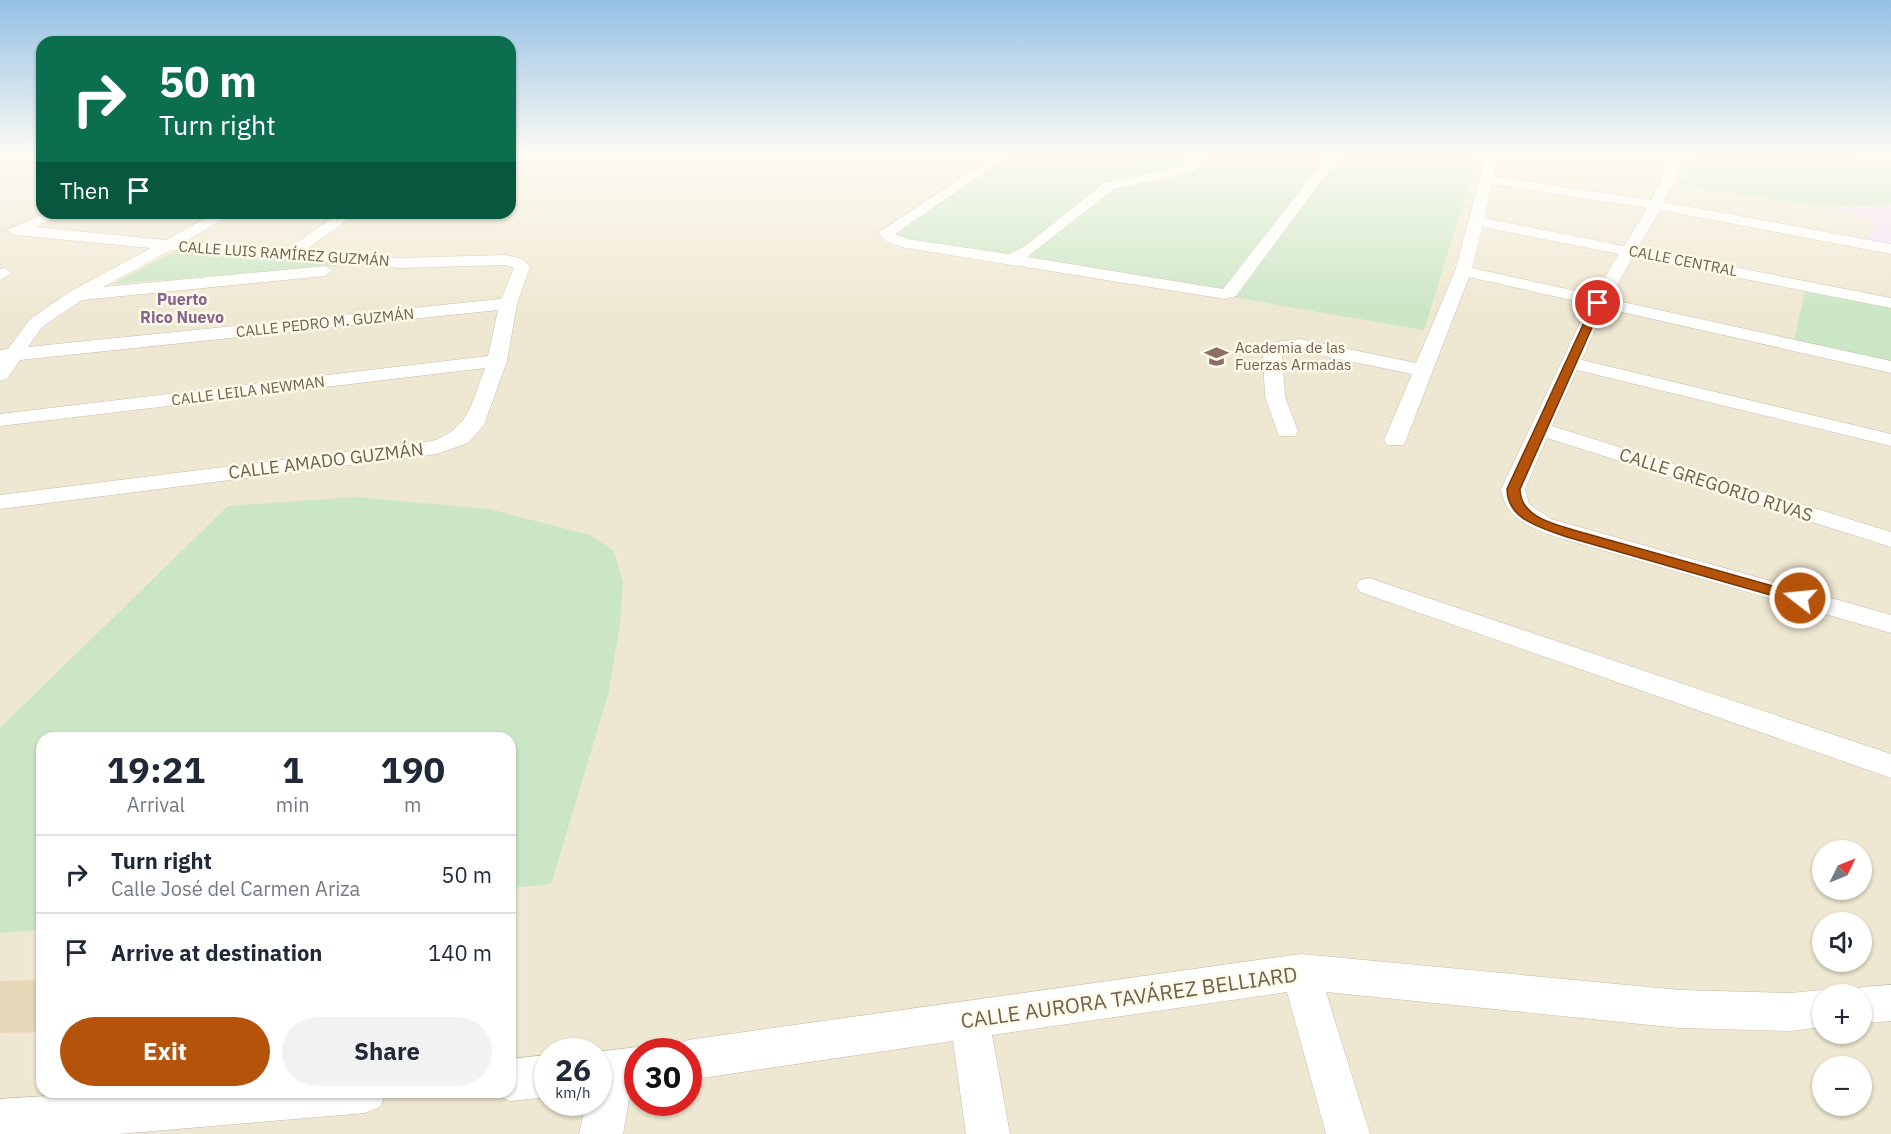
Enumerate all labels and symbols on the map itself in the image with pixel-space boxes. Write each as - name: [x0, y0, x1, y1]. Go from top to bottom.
- street label: CALLE LUIS RAMÍREZ GUZMÁN: [178, 237, 390, 270]
- street label: CALLE CENTRAL: [1627, 241, 1739, 280]
- pin: [1572, 277, 1623, 328]
- district label: Puerto Rico Nuevo: [140, 289, 224, 327]
- street label: CALLE PEDRO M. GUZMÁN: [235, 304, 415, 341]
- place label: Academia de las Fuerzas Armadas: [1235, 338, 1351, 374]
- school or university icon: Academia de las Fuerzas Armadas: [1204, 344, 1230, 370]
- street label: CALLE LEILA NEWMAN: [170, 372, 326, 409]
- street label: CALLE AMADO GUZMÁN: [227, 437, 425, 484]
- street label: CALLE GREGORIO RIVAS: [1617, 442, 1816, 527]
- position arrow: [1768, 566, 1832, 630]
- north arrow: [1812, 840, 1872, 900]
- street label: CALLE AURORA TAVÁREZ BELLIARD: [959, 959, 1299, 1035]
- speed limit sign: 30: [624, 1038, 702, 1116]

